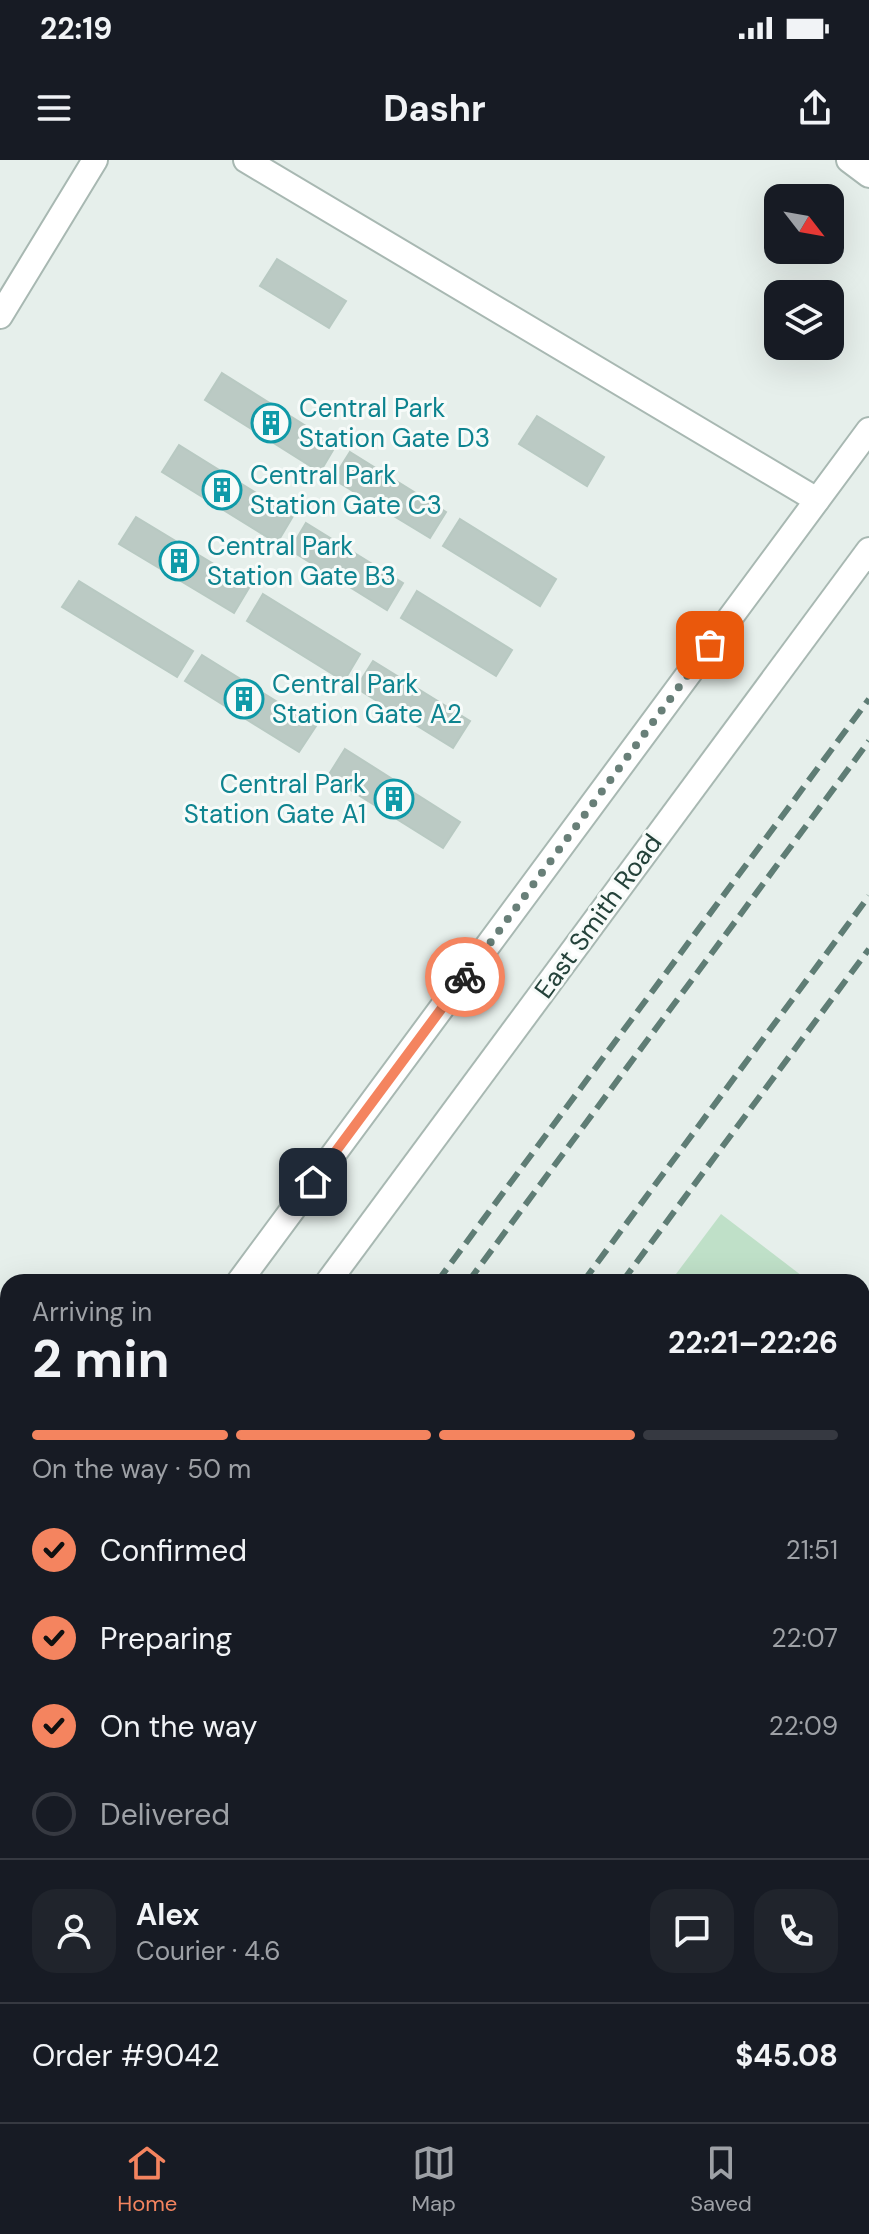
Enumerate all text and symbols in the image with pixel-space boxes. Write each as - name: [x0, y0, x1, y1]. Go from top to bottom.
- text: 22:19: [40, 9, 112, 48]
- text: Dashr: [383, 85, 486, 132]
- icon: menu: [32, 86, 76, 130]
- icon: share: [793, 86, 837, 130]
- north arrow: [764, 184, 844, 264]
- map controls: [764, 184, 844, 360]
- button: layers: [764, 280, 844, 360]
- place label: Central Park Station Gate D3: [299, 391, 490, 455]
- building icon: Central Park Station Gate D3: [250, 402, 292, 444]
- place label: Central Park Station Gate C3: [250, 458, 442, 522]
- building icon: Central Park Station Gate C3: [201, 469, 243, 511]
- place label: Central Park Station Gate B3: [207, 529, 396, 593]
- building icon: Central Park Station Gate B3: [158, 540, 200, 582]
- pin: [676, 611, 744, 679]
- icon: bag: [688, 623, 732, 667]
- place label: Central Park Station Gate A2: [272, 667, 462, 731]
- building icon: Central Park Station Gate A2: [223, 678, 265, 720]
- place label: Central Park Station Gate A1: [184, 767, 366, 831]
- building icon: Central Park Station Gate A1: [373, 778, 415, 820]
- street label: East Smith Road: [527, 827, 669, 1005]
- courier: [425, 937, 505, 1017]
- icon: bike: [443, 955, 487, 999]
- pin: [279, 1148, 347, 1216]
- icon: home: [291, 1160, 335, 1204]
- text: Arriving in: [32, 1295, 152, 1329]
- text: 22:21–22:26: [668, 1323, 838, 1362]
- text: 2 min: [32, 1325, 170, 1393]
- text: On the way · 50 m: [32, 1452, 251, 1486]
- icon: check: [32, 1528, 76, 1572]
- text: Confirmed: [100, 1531, 247, 1570]
- text: 21:51: [786, 1533, 838, 1567]
- icon: check: [32, 1616, 76, 1660]
- text: Preparing: [100, 1619, 232, 1658]
- text: 22:07: [771, 1621, 838, 1655]
- icon: check: [32, 1704, 76, 1748]
- text: On the way: [100, 1707, 257, 1746]
- text: 22:09: [769, 1709, 838, 1743]
- text: Delivered: [100, 1795, 230, 1834]
- button: person: [32, 1889, 116, 1973]
- button: chat: [650, 1889, 734, 1973]
- button: phone: [754, 1889, 838, 1973]
- text: Alex: [136, 1895, 199, 1934]
- text: Courier · 4.6: [136, 1934, 281, 1968]
- text: Order #9042: [32, 2036, 220, 2075]
- text: $45.08: [735, 2036, 838, 2075]
- tab: Home: [117, 2141, 177, 2218]
- tab: Map: [412, 2141, 456, 2218]
- tab: Saved: [690, 2141, 752, 2218]

